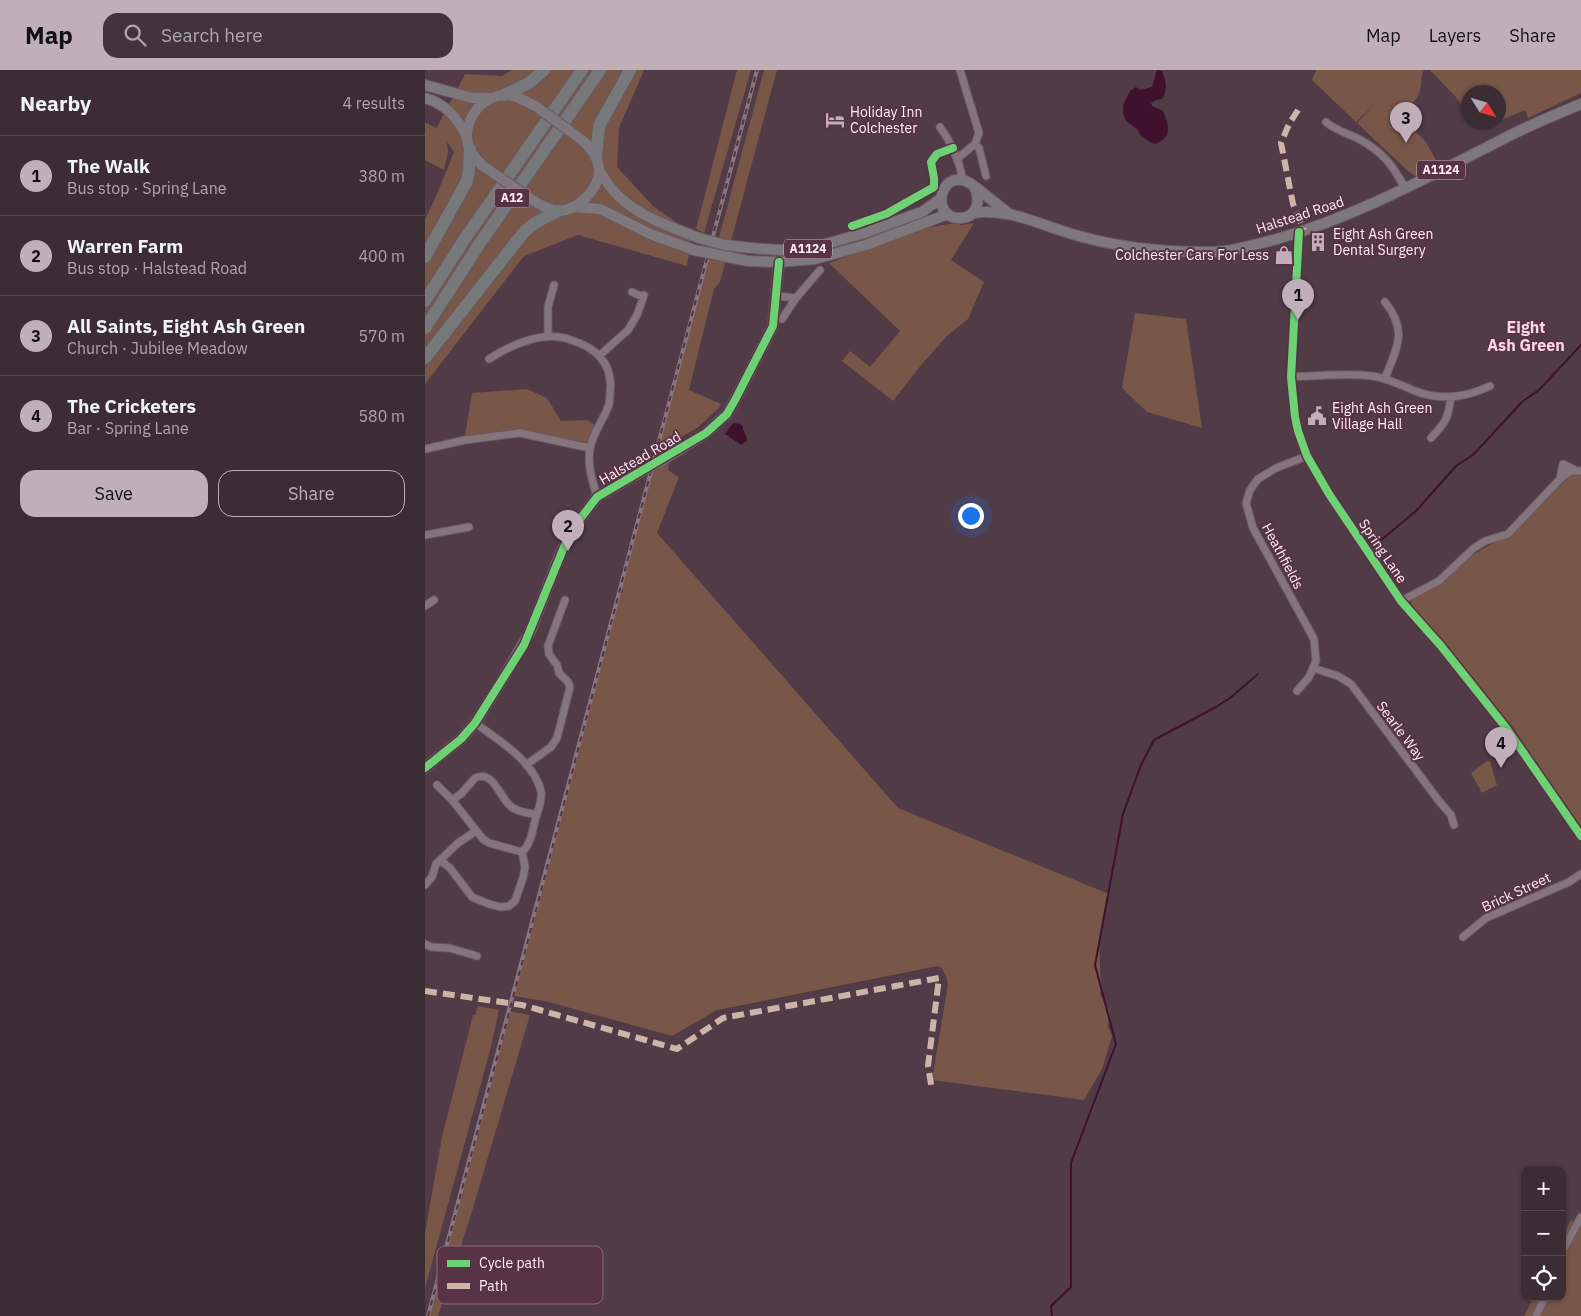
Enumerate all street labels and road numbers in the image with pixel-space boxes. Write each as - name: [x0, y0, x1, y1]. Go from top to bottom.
- road number: A1124: [1417, 160, 1465, 180]
- road number: A12: [495, 189, 529, 208]
- street label: Halstead Road: [1254, 192, 1346, 238]
- road number: A1124: [784, 240, 832, 258]
- street label: Halstead Road: [596, 427, 684, 489]
- street label: Spring Lane: [1355, 515, 1411, 587]
- street label: Heathfields: [1258, 520, 1308, 592]
- street label: Searle Way: [1373, 698, 1429, 764]
- street label: Brick Street: [1479, 868, 1553, 916]

